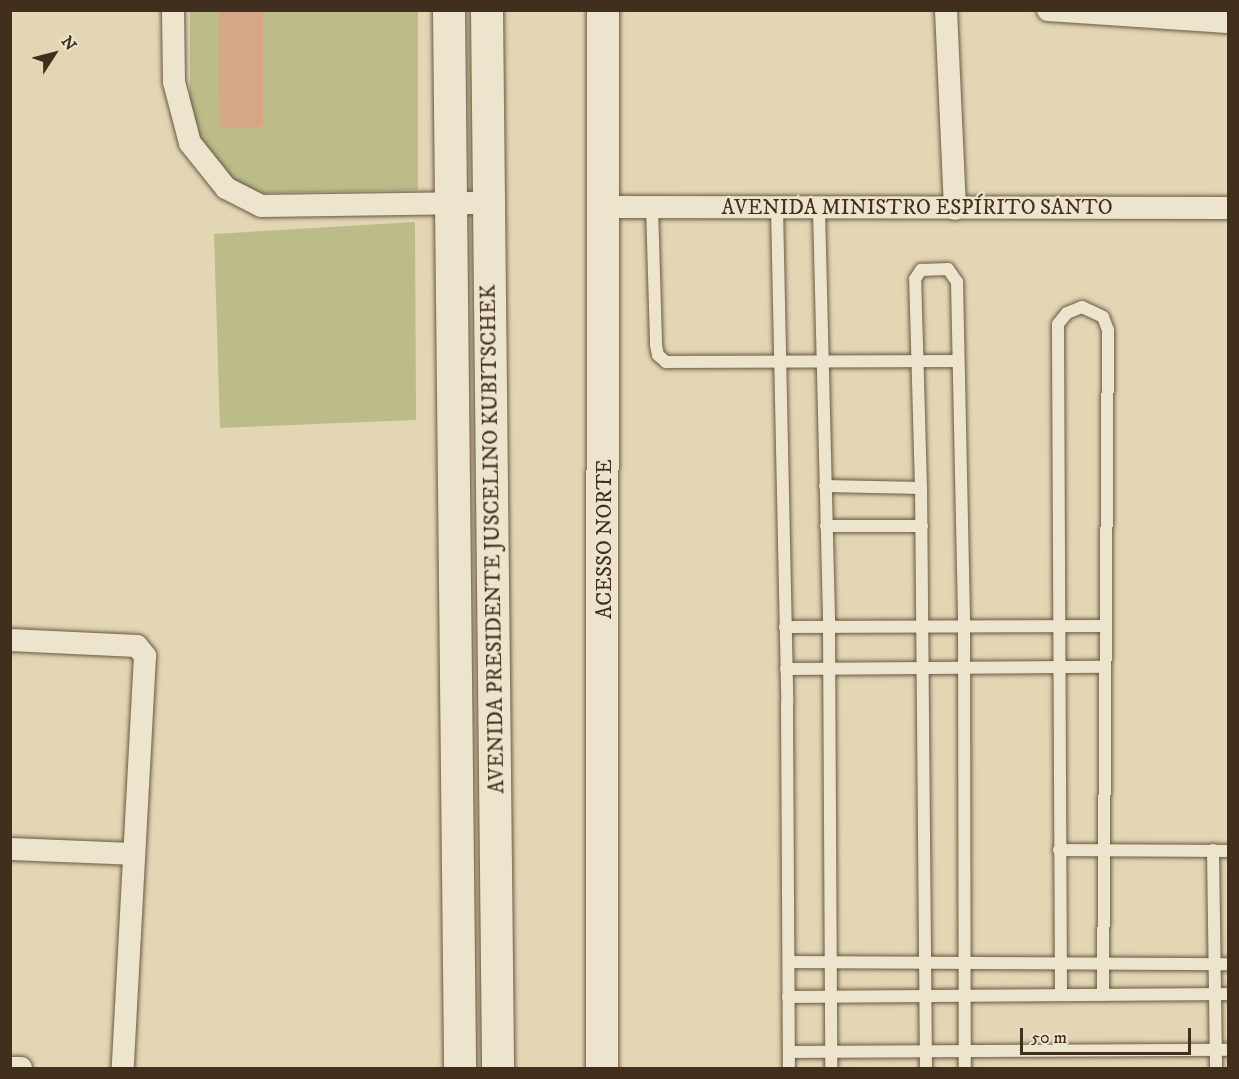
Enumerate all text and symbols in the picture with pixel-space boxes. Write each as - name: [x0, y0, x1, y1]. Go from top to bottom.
- north arrow: [24, 24, 84, 84]
- text: N: [57, 32, 81, 55]
- street label: AVENIDA MINISTRO ESPÍRITO SANTO: [721, 195, 1113, 221]
- street label: AVENIDA PRESIDENTE JUSCELINO KUBITSCHEK: [476, 284, 510, 794]
- street label: ACESSO NORTE: [592, 459, 618, 619]
- scale bar: [1023, 1016, 1194, 1054]
- text: 50 m: [1031, 1027, 1067, 1049]

